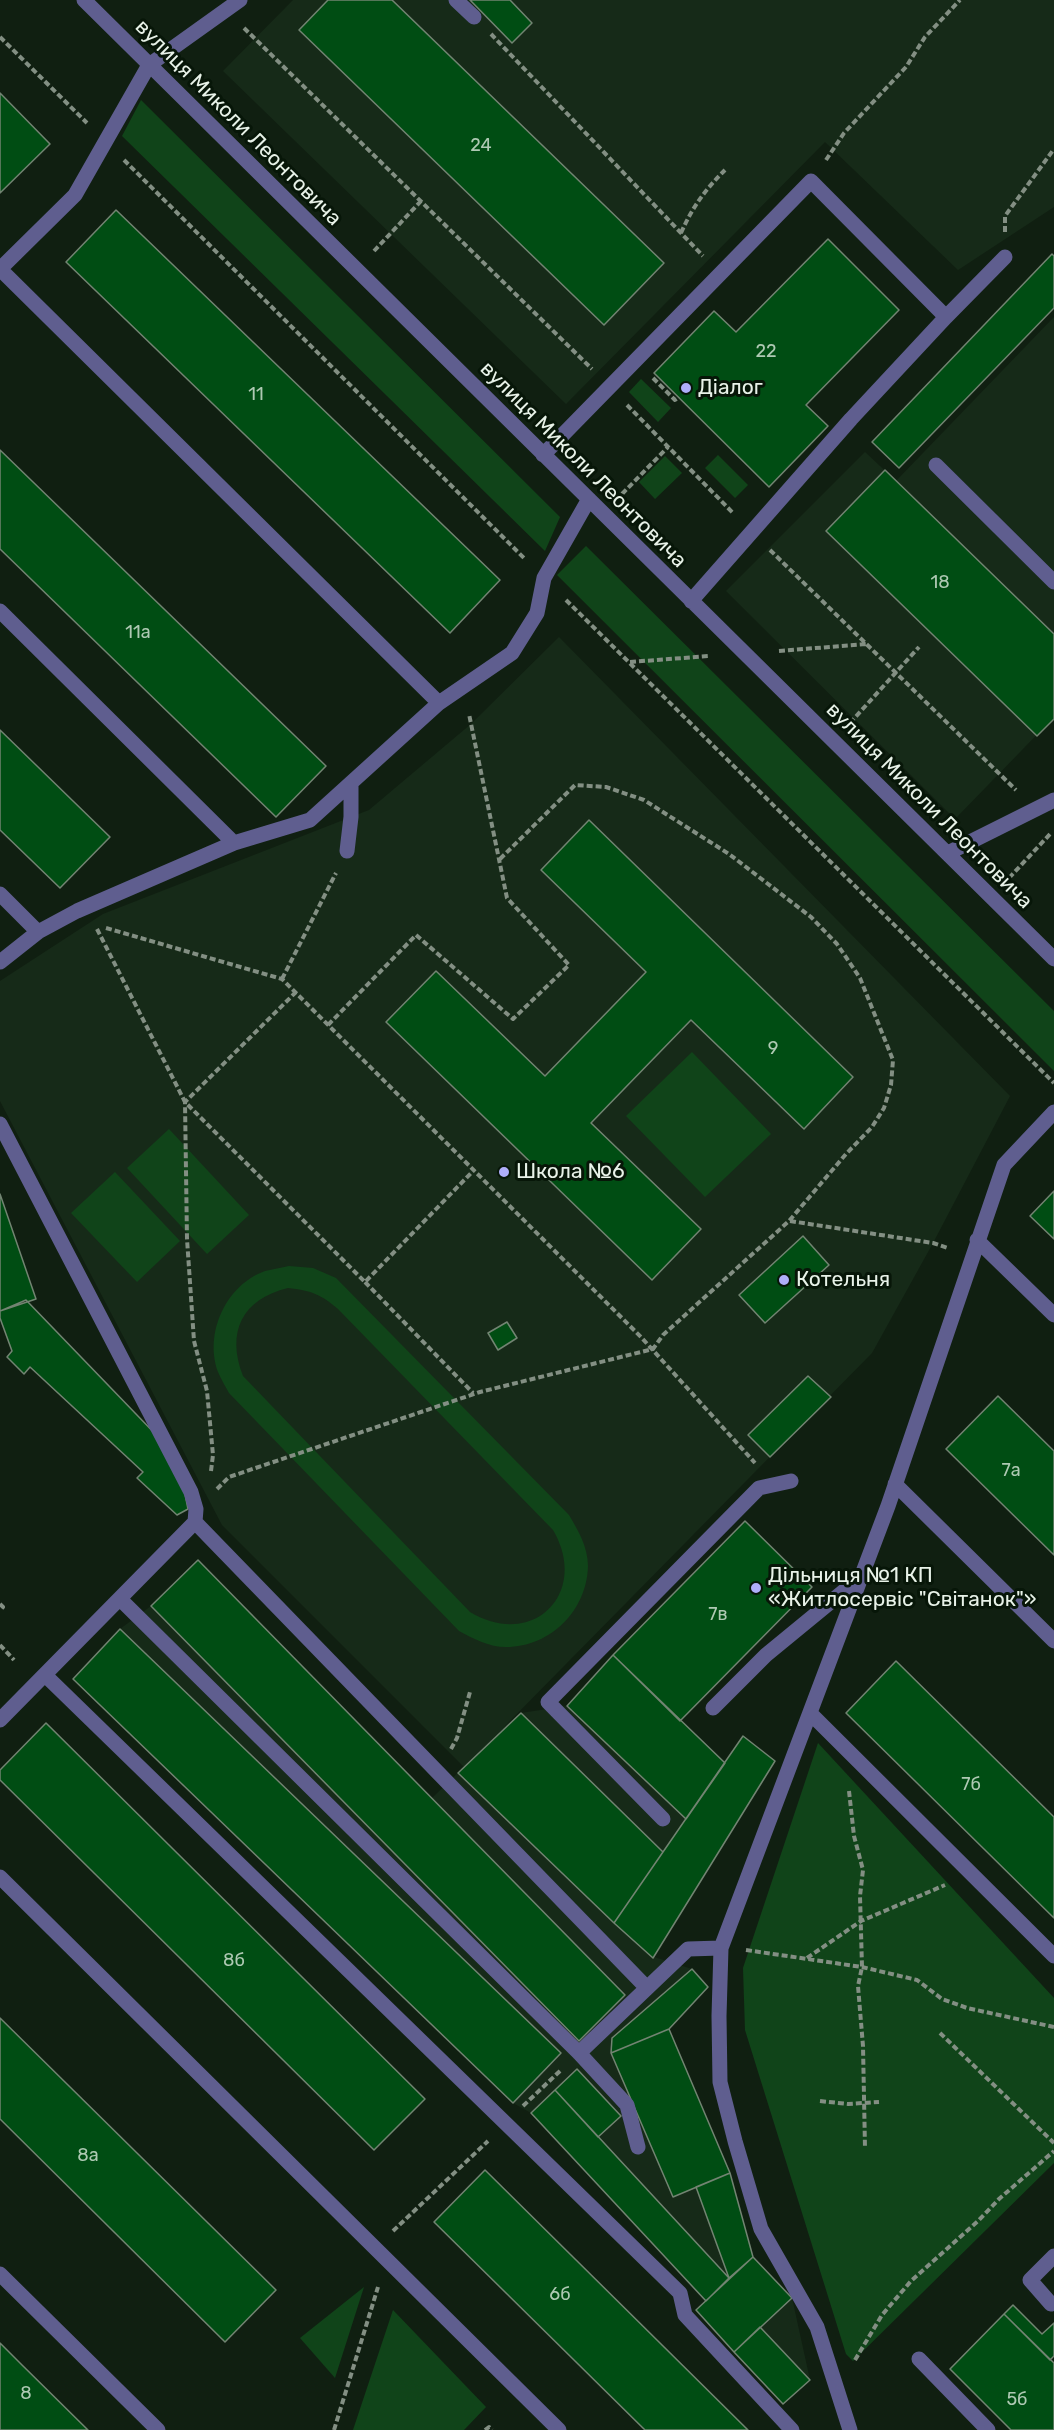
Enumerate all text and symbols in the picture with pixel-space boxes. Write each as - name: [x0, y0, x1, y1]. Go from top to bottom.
- street label: вулиця Миколи Леонтовича: [130, 15, 346, 231]
- house number: 24: [470, 135, 492, 157]
- house number: 22: [755, 341, 777, 363]
- street label: вулиця Миколи Леонтовича: [475, 357, 691, 573]
- place label: Діалог: [698, 375, 763, 401]
- marker: Діалог: [679, 381, 693, 395]
- house number: 11: [248, 384, 264, 406]
- house number: 18: [930, 572, 950, 594]
- house number: 11а: [125, 622, 151, 644]
- street label: вулиця Миколи Леонтовича: [821, 698, 1037, 914]
- house number: 9: [768, 1038, 778, 1060]
- place label: Школа №6: [516, 1159, 625, 1185]
- marker: Школа №6: [497, 1165, 511, 1179]
- place label: Котельня: [796, 1267, 890, 1293]
- marker: Котельня: [777, 1273, 791, 1287]
- house number: 7а: [1001, 1460, 1021, 1482]
- place label: Дільниця №1 КП «Житлосервіс "Світанок"»: [768, 1563, 1037, 1613]
- marker: Дільниця №1 КП «Житлосервіс "Світанок"»: [749, 1581, 763, 1595]
- house number: 7в: [708, 1604, 728, 1626]
- house number: 7б: [961, 1774, 981, 1796]
- house number: 8б: [223, 1950, 245, 1972]
- house number: 8а: [77, 2145, 99, 2167]
- house number: 6б: [549, 2284, 571, 2306]
- house number: 8: [20, 2383, 32, 2405]
- house number: 5б: [1006, 2389, 1028, 2411]

